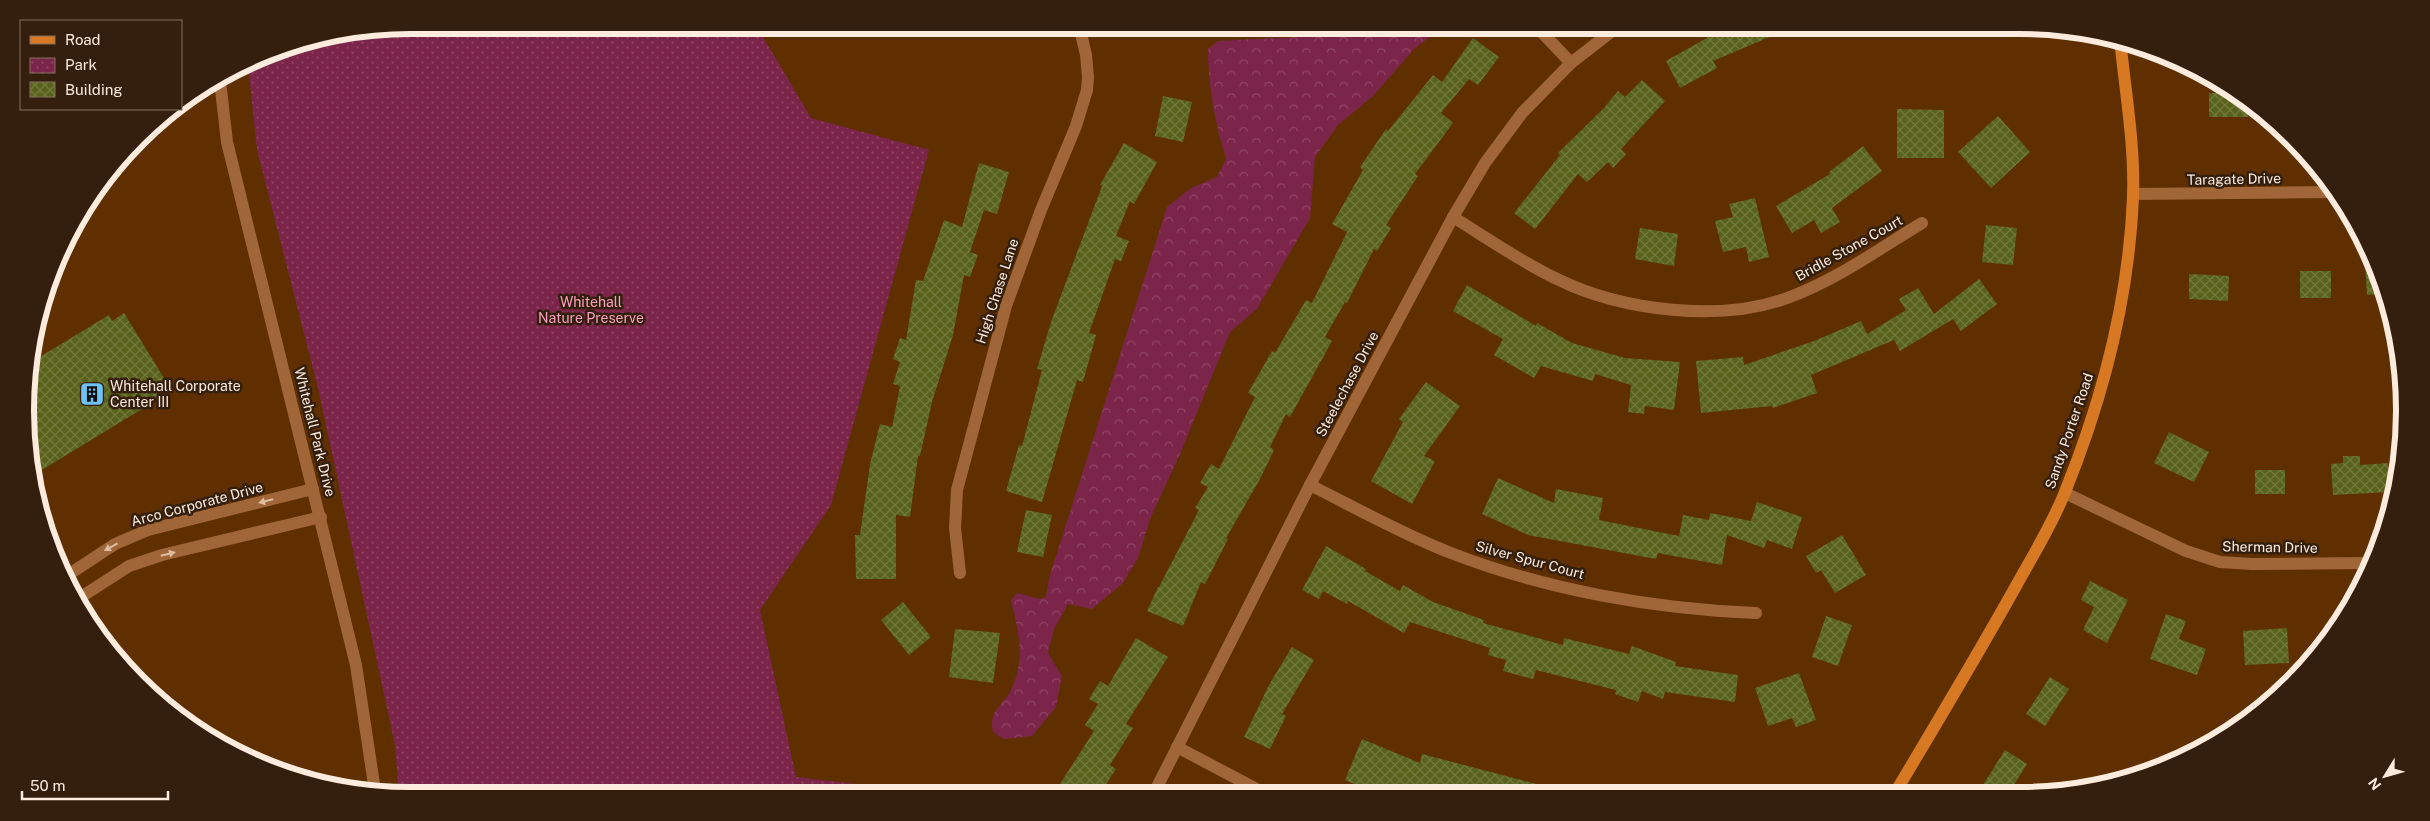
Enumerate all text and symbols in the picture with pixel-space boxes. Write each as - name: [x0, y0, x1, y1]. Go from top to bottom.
- legend: [20, 20, 182, 110]
- text: Road: [65, 31, 101, 48]
- text: Park: [65, 56, 97, 73]
- text: Building: [65, 81, 123, 98]
- street label: Taragate Drive: [2187, 170, 2281, 188]
- street label: Bridle Stone Court: [1793, 212, 1905, 284]
- street label: High Chase Lane: [972, 236, 1022, 346]
- park label: Whitehall Nature Preserve: [538, 294, 644, 326]
- street label: Steelechase Drive: [1312, 328, 1382, 439]
- street label: Whitehall Park Drive: [291, 366, 339, 498]
- street label: Sandy Porter Road: [2042, 371, 2096, 491]
- place label: Whitehall Corporate Center III: [110, 378, 241, 410]
- building icon: Whitehall Corporate Center III: [79, 381, 105, 407]
- street label: Arco Corporate Drive: [129, 479, 265, 529]
- one-way arrow: [259, 497, 274, 505]
- street label: Silver Spur Court: [1474, 538, 1586, 582]
- street label: Sherman Drive: [2222, 538, 2318, 556]
- one-way arrow: [103, 543, 118, 551]
- one-way arrow: [160, 550, 175, 558]
- north arrow: [2360, 751, 2410, 801]
- scale bar: [22, 768, 169, 800]
- text: N: [2365, 775, 2384, 793]
- text: 50 m: [30, 777, 65, 794]

